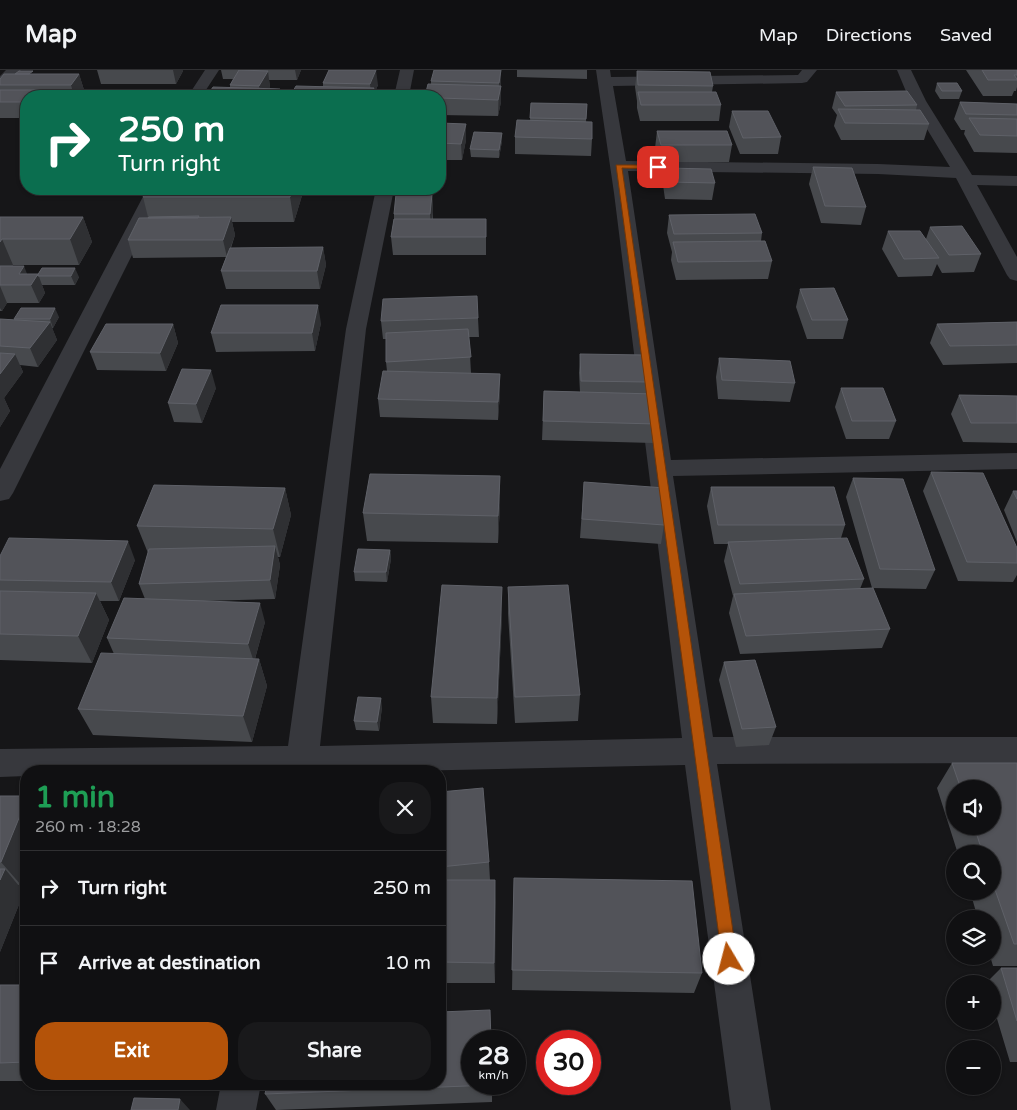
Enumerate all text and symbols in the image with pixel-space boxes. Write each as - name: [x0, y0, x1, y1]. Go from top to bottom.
- text: Map: [25, 20, 77, 49]
- text: Map: [759, 24, 798, 46]
- text: Directions: [826, 24, 912, 46]
- text: Saved: [940, 24, 992, 46]
- text: 250 m: [118, 109, 225, 151]
- icon: right: [35, 110, 100, 175]
- pin: [637, 146, 679, 188]
- text: Turn right: [118, 151, 220, 177]
- icon: arrive: [644, 153, 672, 181]
- text: 1 min: [35, 779, 115, 816]
- map controls: [946, 780, 1001, 1095]
- button: sound: [946, 780, 1001, 835]
- button: close: [379, 782, 431, 834]
- text: 260 m · 18:28: [35, 817, 141, 837]
- button: search: [946, 845, 1001, 900]
- icon: right: [35, 874, 63, 902]
- text: Turn right: [78, 877, 166, 899]
- text: 250 m: [373, 877, 431, 899]
- button: layers: [946, 910, 1001, 965]
- position arrow: [702, 932, 754, 984]
- icon: arrive: [35, 949, 63, 977]
- text: Arrive at destination: [78, 952, 261, 974]
- text: 10 m: [385, 952, 431, 974]
- button: +: [946, 975, 1001, 1030]
- button: Exit: [35, 1022, 228, 1080]
- button: Share: [238, 1022, 431, 1080]
- speed limit sign: 30: [536, 1030, 601, 1095]
- button: −: [946, 1040, 1001, 1095]
- text: 28: [478, 1041, 509, 1071]
- text: km/h: [478, 1068, 509, 1082]

